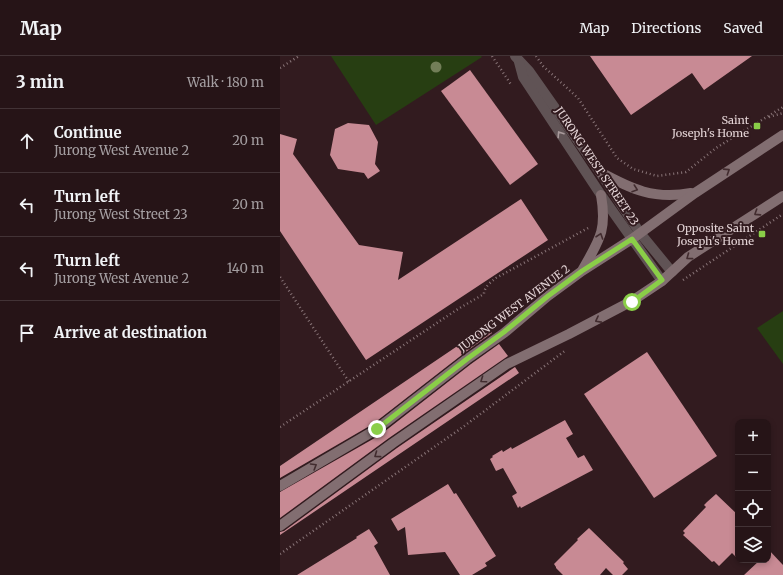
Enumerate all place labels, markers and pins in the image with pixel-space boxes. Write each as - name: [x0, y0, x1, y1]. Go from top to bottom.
- place label: Saint Joseph's Home: [671, 113, 750, 140]
- marker: Saint Joseph's Home: [752, 121, 762, 131]
- place label: Opposite Saint Joseph's Home: [676, 221, 755, 248]
- marker: Opposite Saint Joseph's Home: [757, 229, 767, 239]

